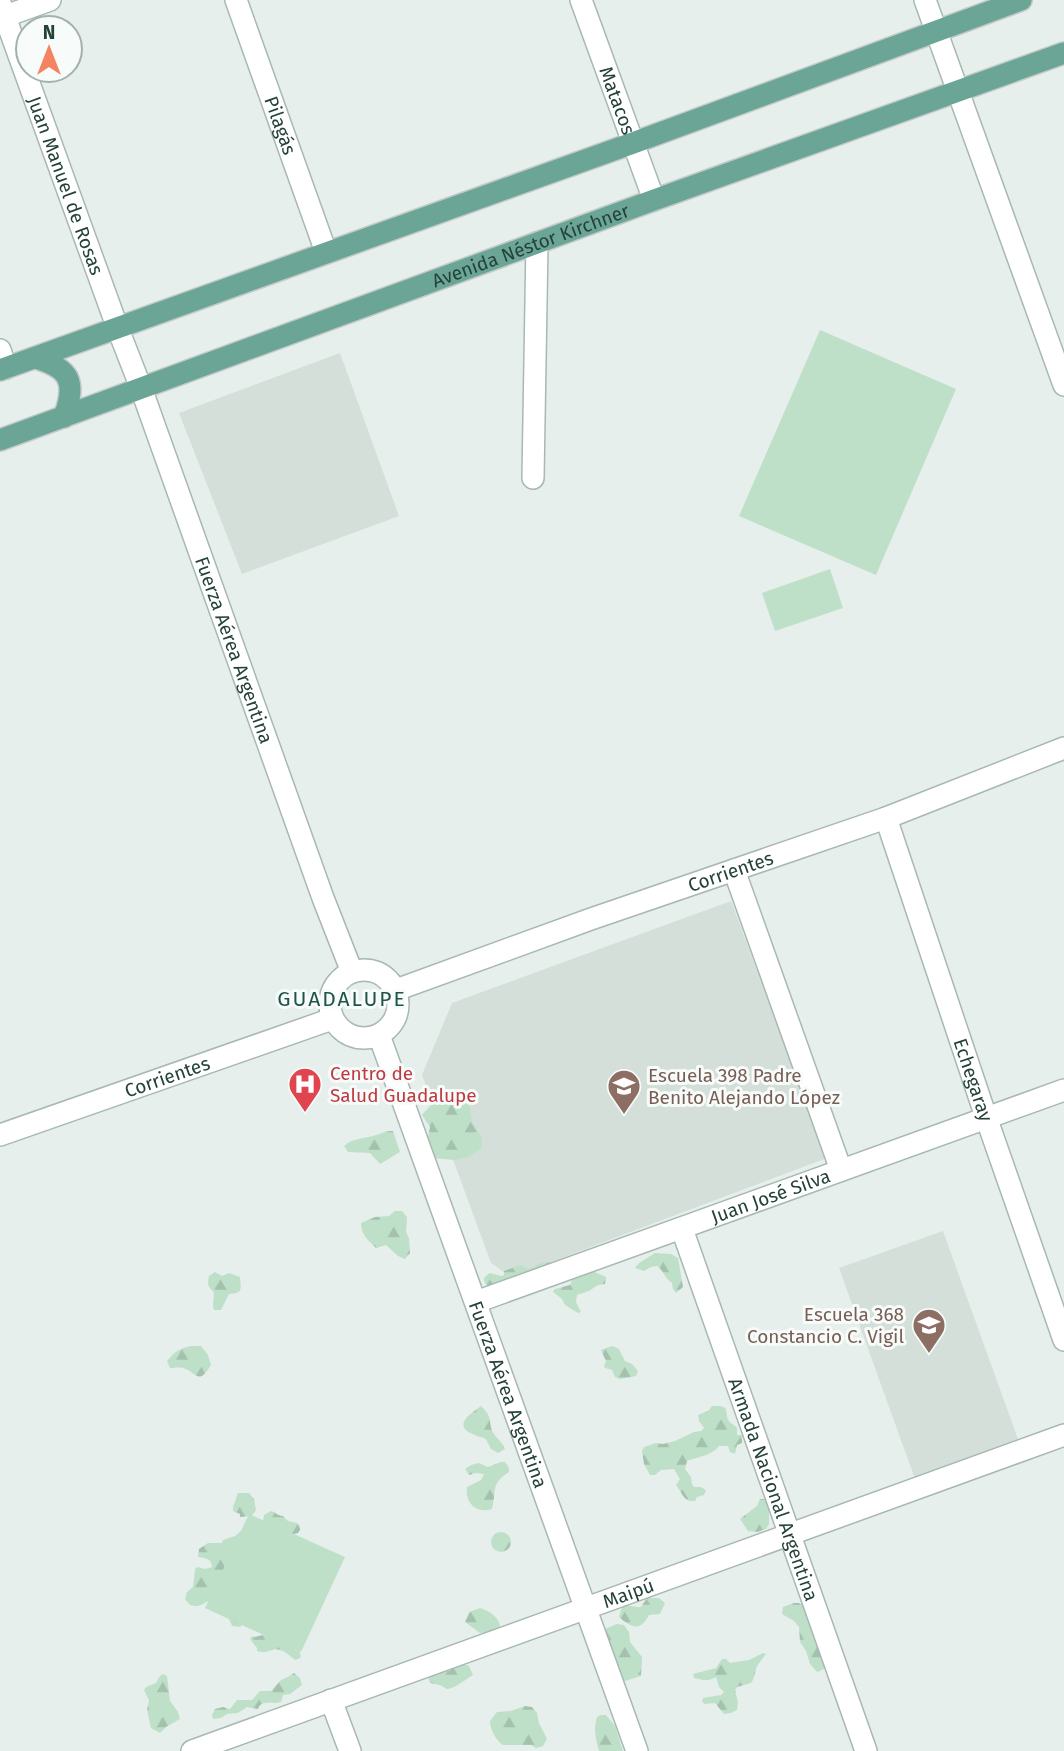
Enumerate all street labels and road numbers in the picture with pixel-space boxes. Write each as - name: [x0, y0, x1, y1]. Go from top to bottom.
- street label: Matacos: [595, 63, 641, 138]
- street label: Juan Manuel de Rosas: [23, 93, 109, 278]
- street label: Pilagás: [260, 93, 302, 158]
- street label: Avenida Néstor Kirchner: [429, 198, 633, 292]
- street label: Fuerza Aérea Argentina: [190, 553, 278, 746]
- street label: Corrientes: [685, 846, 776, 896]
- street label: Echegaray: [949, 1035, 998, 1125]
- street label: Corrientes: [121, 1051, 213, 1102]
- street label: Juan José Silva: [708, 1164, 833, 1228]
- street label: Fuerza Aérea Argentina: [464, 1298, 553, 1491]
- street label: Armada Nacional Argentina: [724, 1375, 824, 1604]
- street label: Maipú: [599, 1573, 657, 1613]

